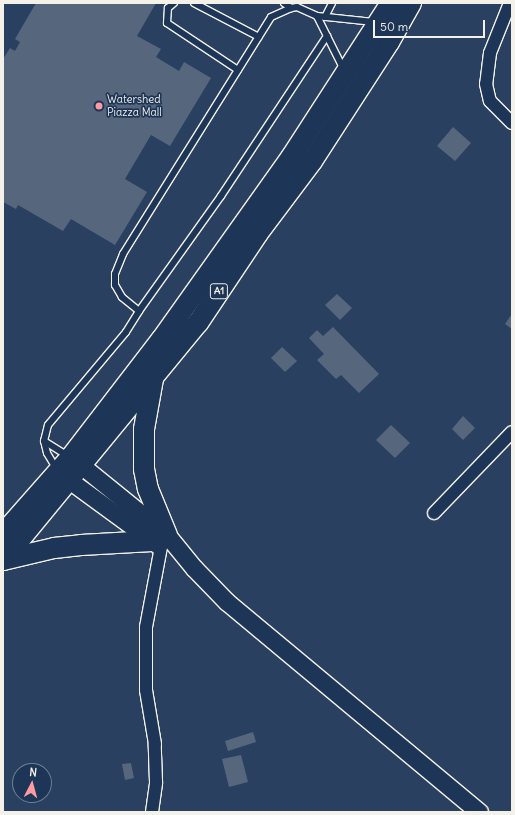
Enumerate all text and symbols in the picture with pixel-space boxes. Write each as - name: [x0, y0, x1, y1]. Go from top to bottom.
- scale bar: [375, 12, 487, 38]
- text: 50 m: [380, 19, 408, 34]
- place label: Watershed Piazza Mall: [107, 93, 162, 119]
- marker: Watershed Piazza Mall: [94, 101, 104, 111]
- road number: A1: [209, 283, 229, 299]
- north arrow: [12, 763, 52, 803]
- text: N: [29, 765, 38, 779]

